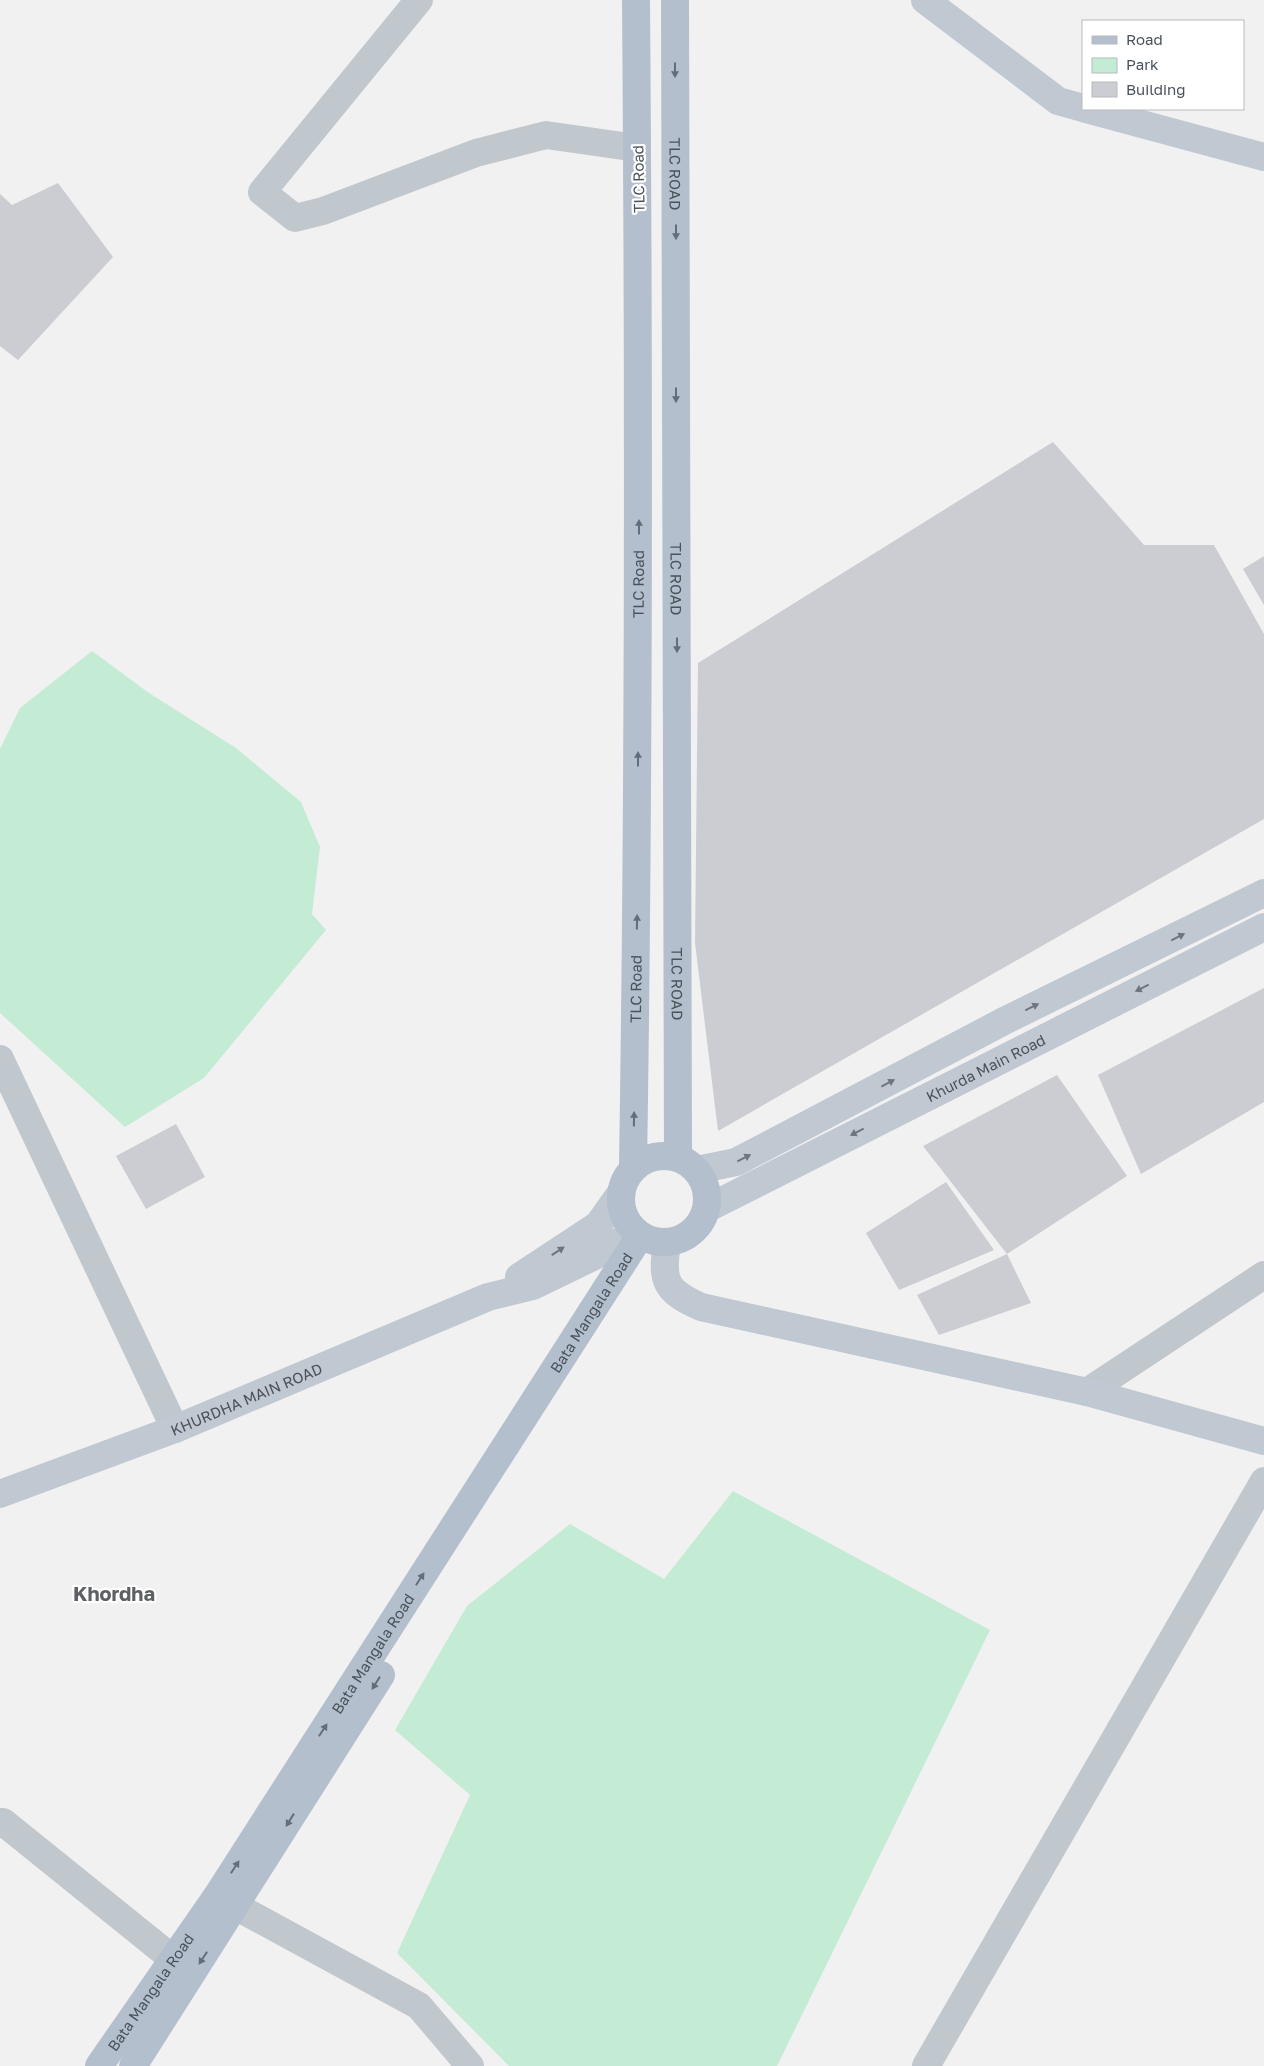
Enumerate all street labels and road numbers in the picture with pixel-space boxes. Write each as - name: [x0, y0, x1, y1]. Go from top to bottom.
- street label: TLC ROAD: [666, 138, 685, 210]
- street label: TLC Road: [628, 145, 648, 213]
- street label: TLC ROAD: [667, 543, 686, 615]
- street label: TLC Road: [629, 550, 647, 618]
- street label: TLC ROAD: [668, 948, 687, 1020]
- street label: TLC Road: [626, 955, 645, 1023]
- street label: Khurda Main Road: [923, 1030, 1048, 1105]
- street label: Bata Mangala Road: [546, 1249, 636, 1376]
- street label: KHURDHA MAIN ROAD: [168, 1359, 325, 1439]
- street label: Bata Mangala Road: [327, 1590, 417, 1717]
- street label: Bata Mangala Road: [103, 1930, 197, 2054]

